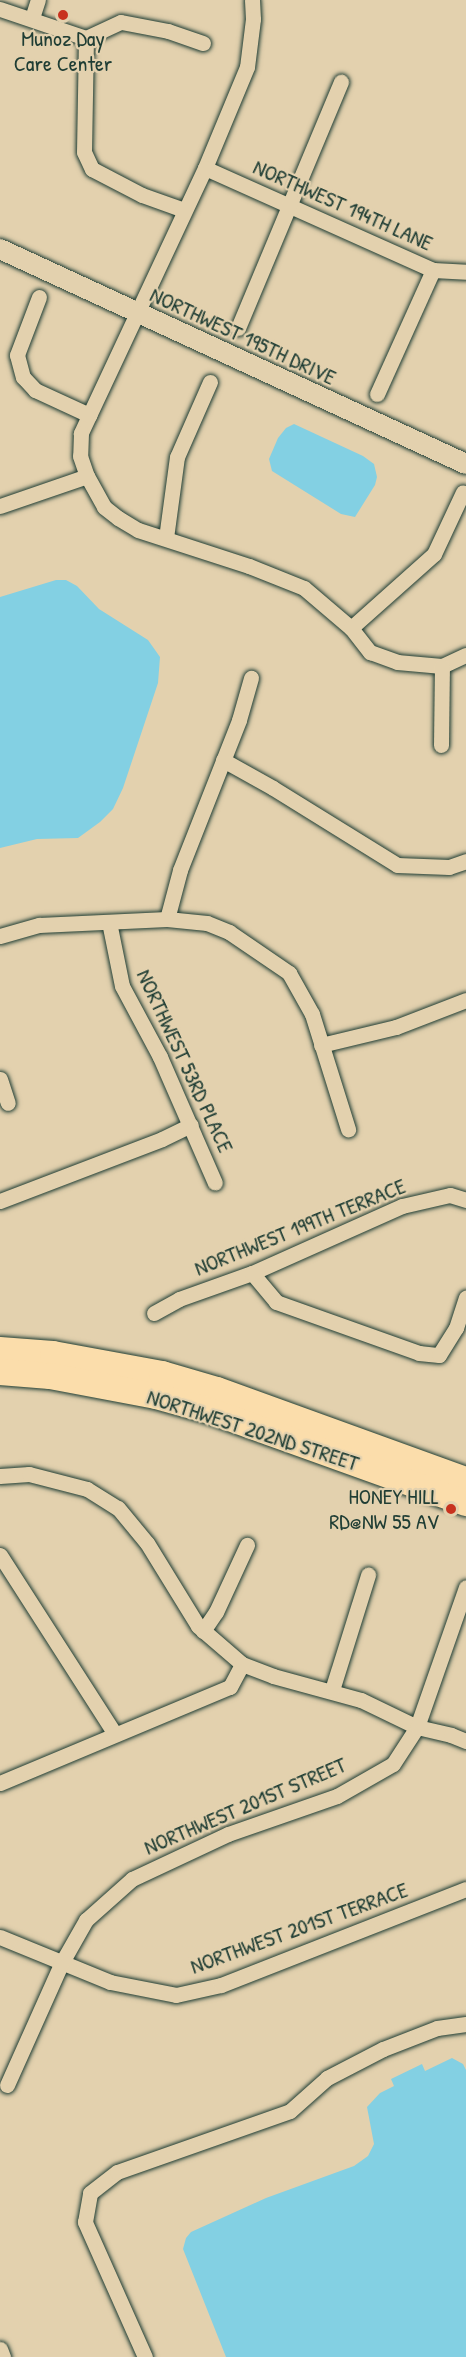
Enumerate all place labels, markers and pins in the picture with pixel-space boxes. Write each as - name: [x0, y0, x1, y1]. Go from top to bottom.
- marker: Munoz Day Care Center: [56, 8, 70, 22]
- place label: Munoz Day Care Center: [14, 25, 112, 76]
- place label: HONEY HILL RD@NW 55 AV: [329, 1483, 439, 1534]
- marker: HONEY HILL RD@NW 55 AV: [444, 1502, 458, 1516]

